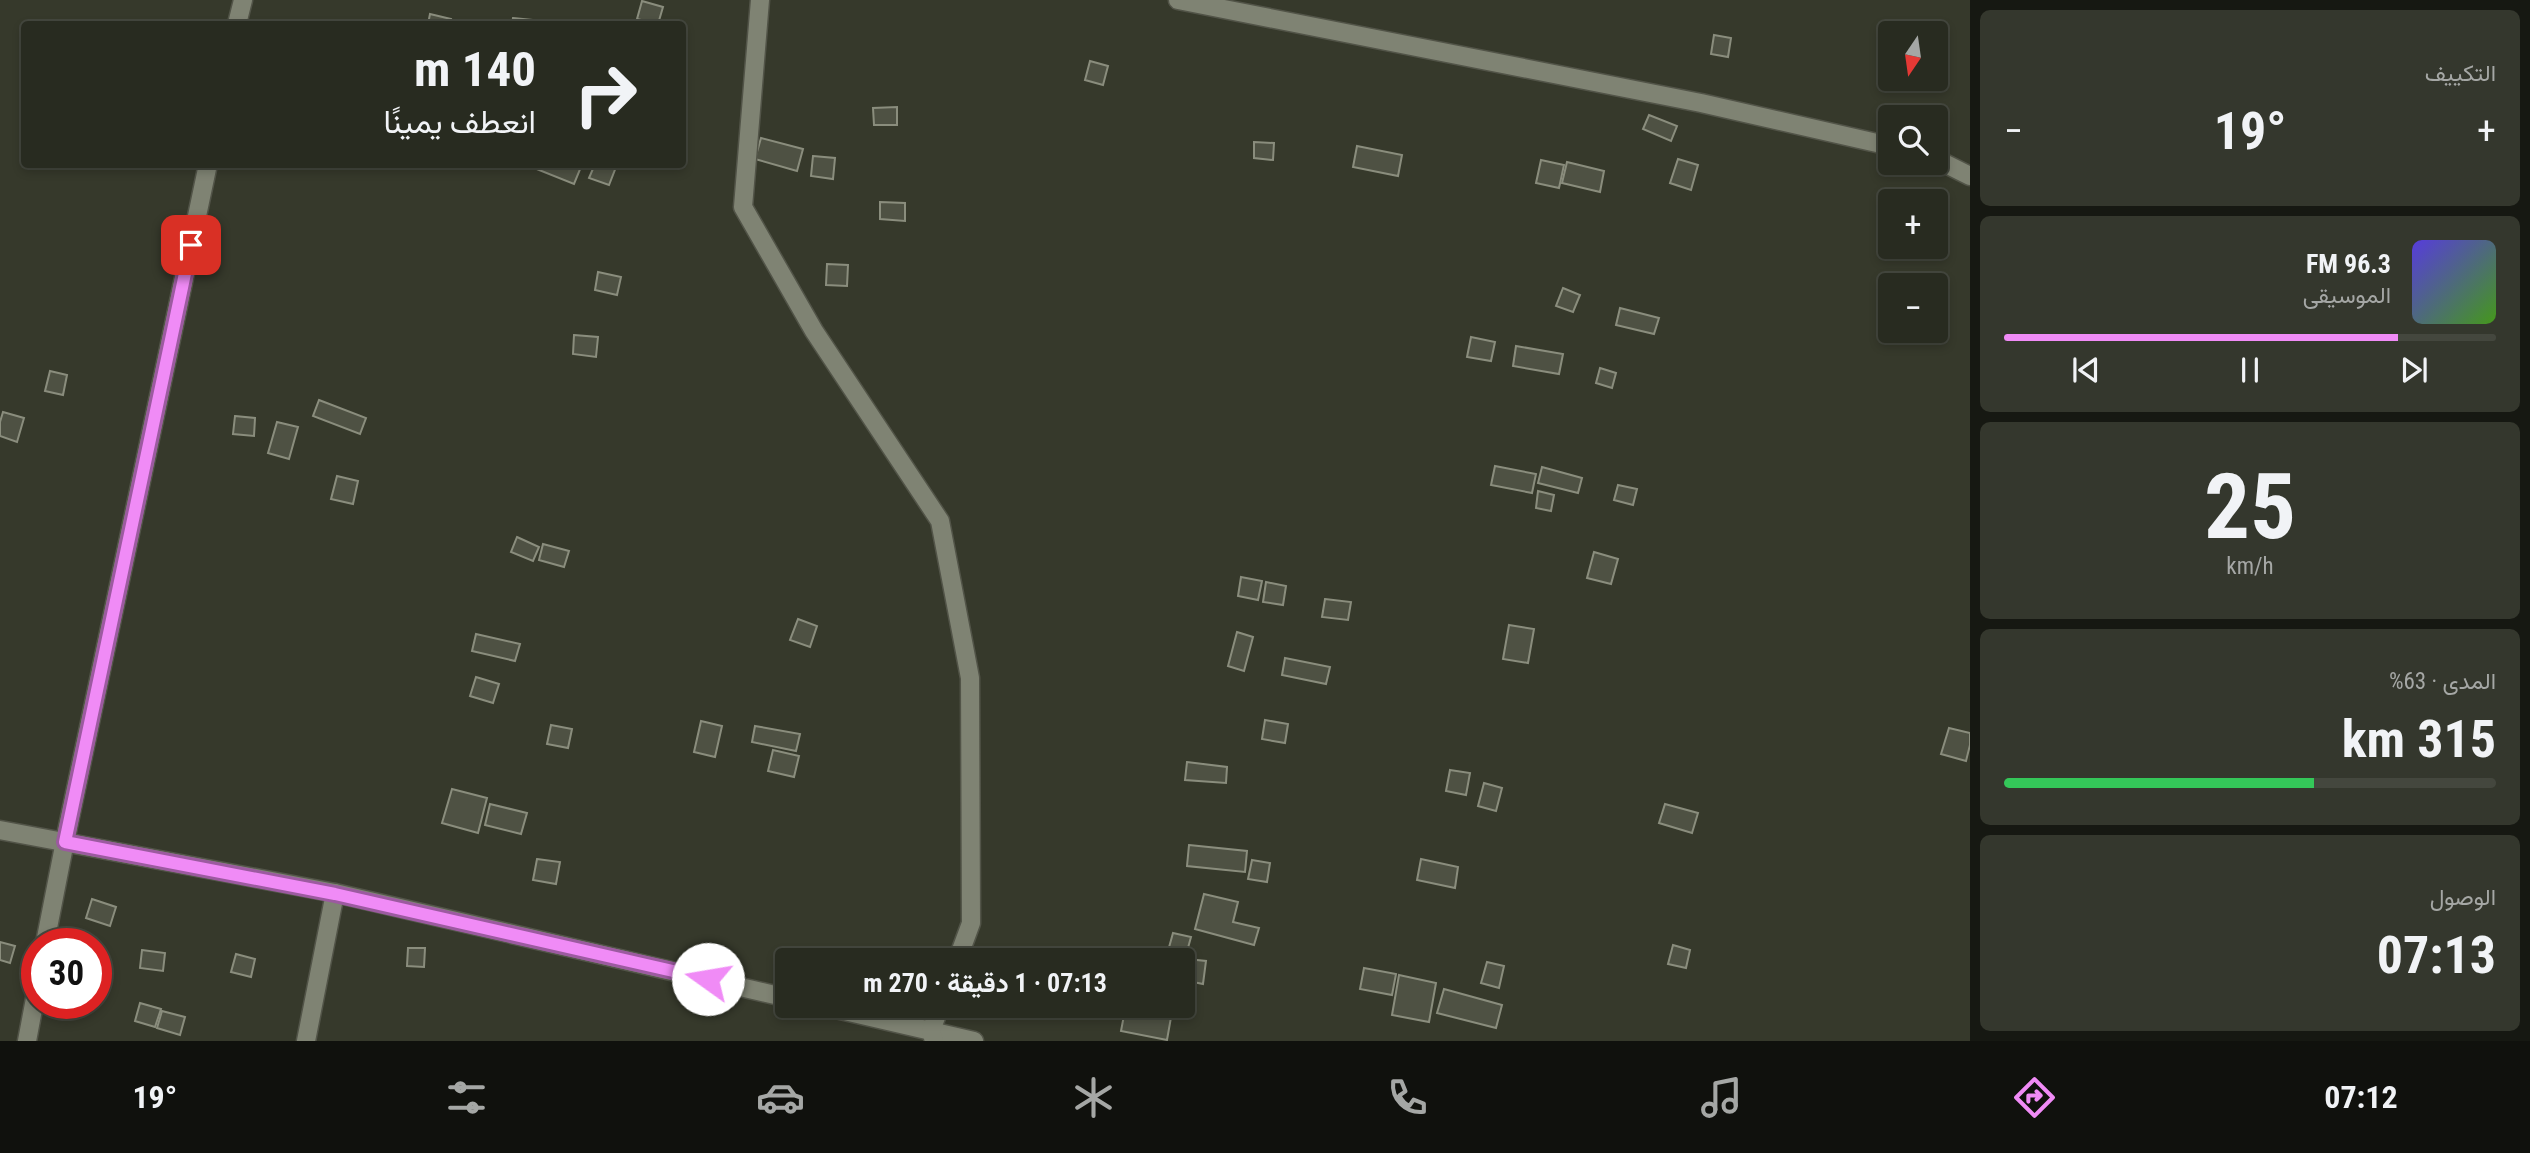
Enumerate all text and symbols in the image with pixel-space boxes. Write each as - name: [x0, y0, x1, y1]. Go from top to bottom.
- north arrow: [1878, 21, 1948, 91]
- map controls: [1878, 21, 1948, 343]
- text: 140 m: [414, 41, 536, 98]
- icon: right: [560, 49, 651, 140]
- text: التكييف: [2425, 60, 2496, 87]
- text: 19°: [2214, 101, 2286, 162]
- text: انعطف يمينًا: [383, 103, 536, 141]
- button: search: [1878, 105, 1948, 175]
- text: −: [2004, 109, 2023, 153]
- text: +: [2477, 109, 2496, 153]
- button: +: [1878, 189, 1948, 259]
- pin: [161, 215, 221, 275]
- icon: arrive: [172, 226, 210, 264]
- text: 96.3 FM: [2306, 249, 2391, 279]
- button: −: [1878, 273, 1948, 343]
- text: الموسيقى: [2303, 282, 2391, 309]
- icon: previous: [2067, 351, 2105, 389]
- icon: pause: [2231, 351, 2269, 389]
- icon: next: [2395, 351, 2433, 389]
- text: 25: [2204, 454, 2296, 560]
- text: km/h: [2226, 553, 2274, 580]
- text: المدى · 63%: [2389, 668, 2496, 695]
- text: 315 km: [2342, 709, 2496, 770]
- text: الوصول: [2430, 884, 2496, 911]
- text: 07:13: [2377, 925, 2496, 986]
- speed limit sign: 30: [21, 928, 112, 1019]
- position arrow: [671, 942, 745, 1016]
- text: 07:13 · 1 دقيقة · 270 m: [863, 968, 1107, 998]
- icon: filters: [442, 1073, 491, 1122]
- icon: car: [756, 1073, 805, 1122]
- icon: climate: [1069, 1073, 1118, 1122]
- icon: phone: [1383, 1073, 1432, 1122]
- icon: music: [1697, 1073, 1746, 1122]
- icon: directions: [2010, 1073, 2059, 1122]
- text: 19°: [132, 1078, 177, 1116]
- text: 07:12: [2324, 1078, 2398, 1116]

